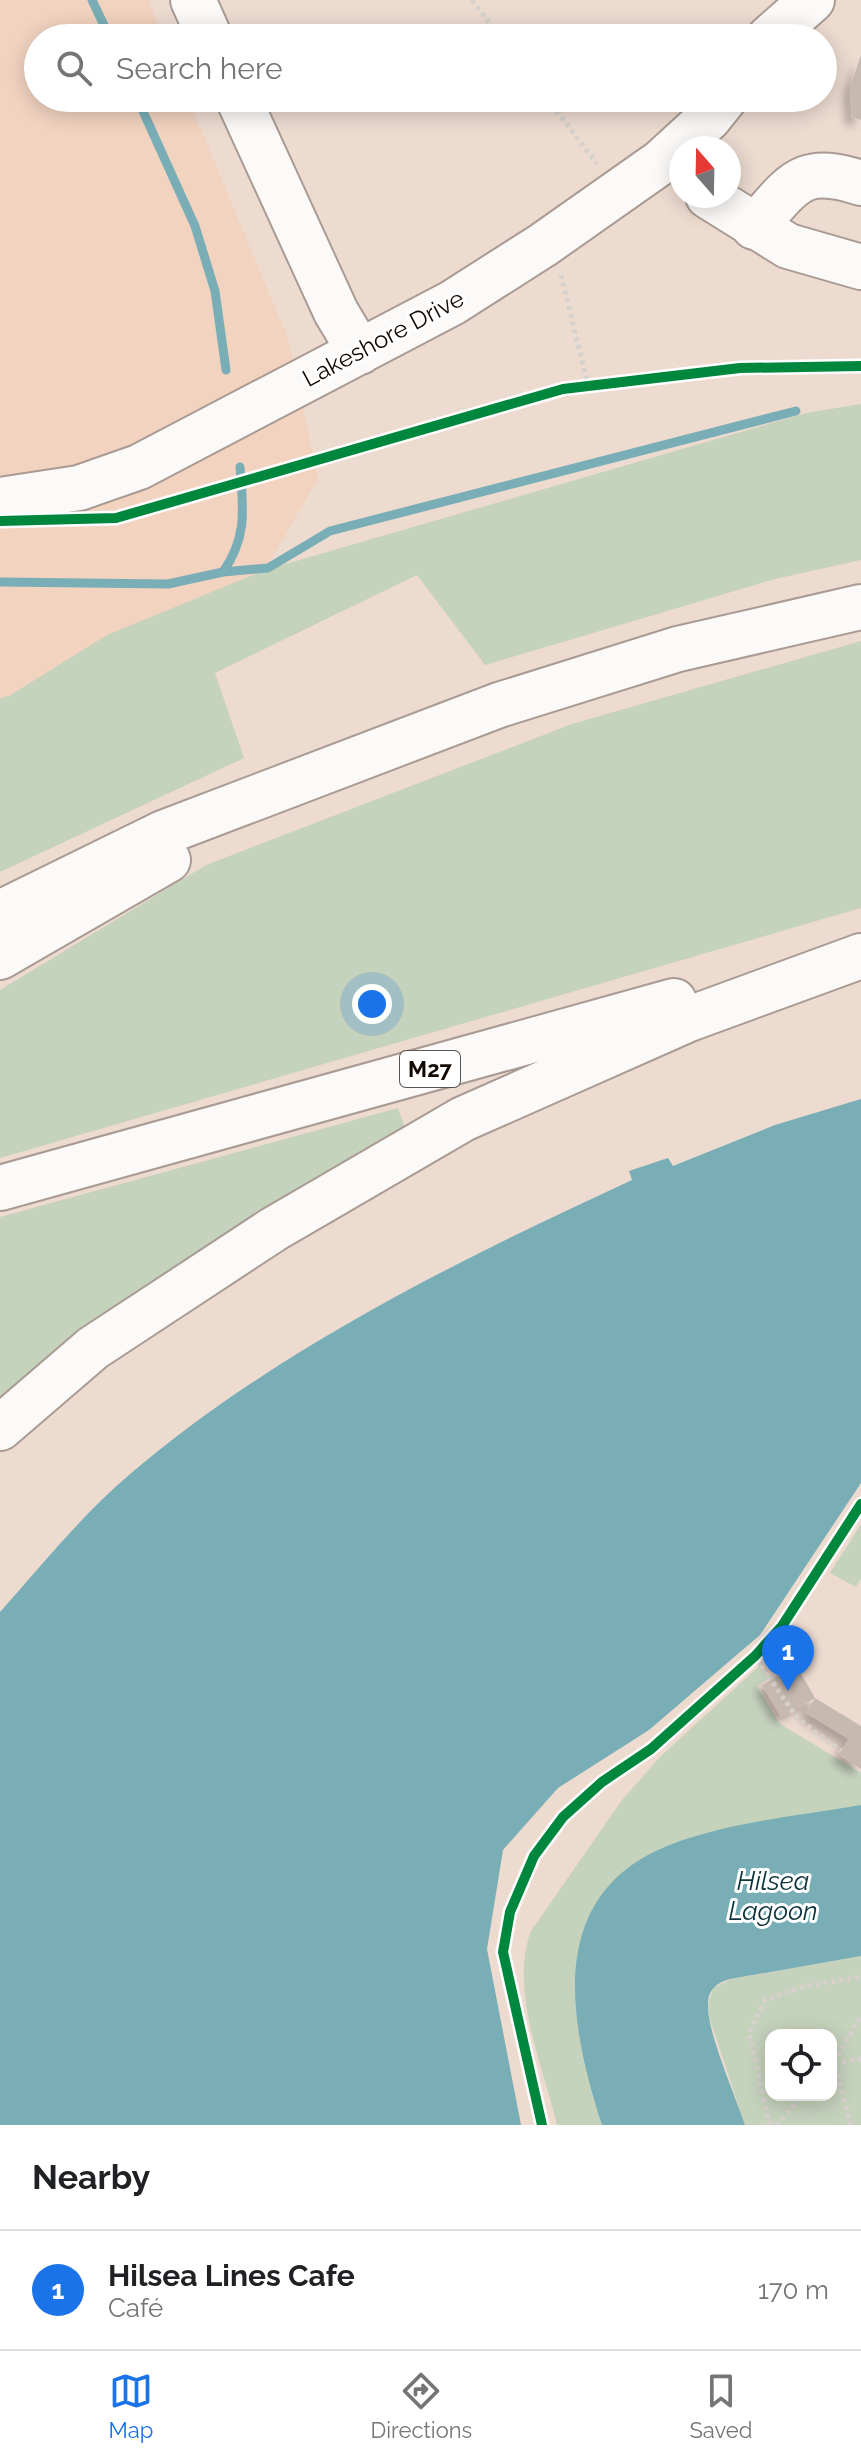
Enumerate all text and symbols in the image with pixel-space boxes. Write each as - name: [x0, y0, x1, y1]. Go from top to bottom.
- search box: [24, 24, 837, 112]
- icon: search: [52, 46, 96, 90]
- text: Search here: [116, 51, 283, 86]
- north arrow: [669, 136, 741, 208]
- street label: Lakeshore Drive: [297, 283, 469, 393]
- your location: [352, 984, 392, 1024]
- road number: M27: [400, 1051, 460, 1087]
- pin: 1: [762, 1625, 814, 1691]
- water label: Hilsea Lagoon: [728, 1866, 818, 1926]
- map controls: [765, 2029, 837, 2101]
- button: locate: [765, 2029, 837, 2101]
- text: Nearby: [32, 2157, 150, 2197]
- text: Hilsea Lines Cafe: [108, 2258, 355, 2293]
- text: 1: [52, 2275, 64, 2305]
- text: 170 m: [758, 2275, 829, 2305]
- text: Café: [108, 2293, 163, 2323]
- tab: Map: [109, 2369, 153, 2443]
- tab: Directions: [371, 2369, 472, 2443]
- tab: Saved: [689, 2369, 752, 2443]

